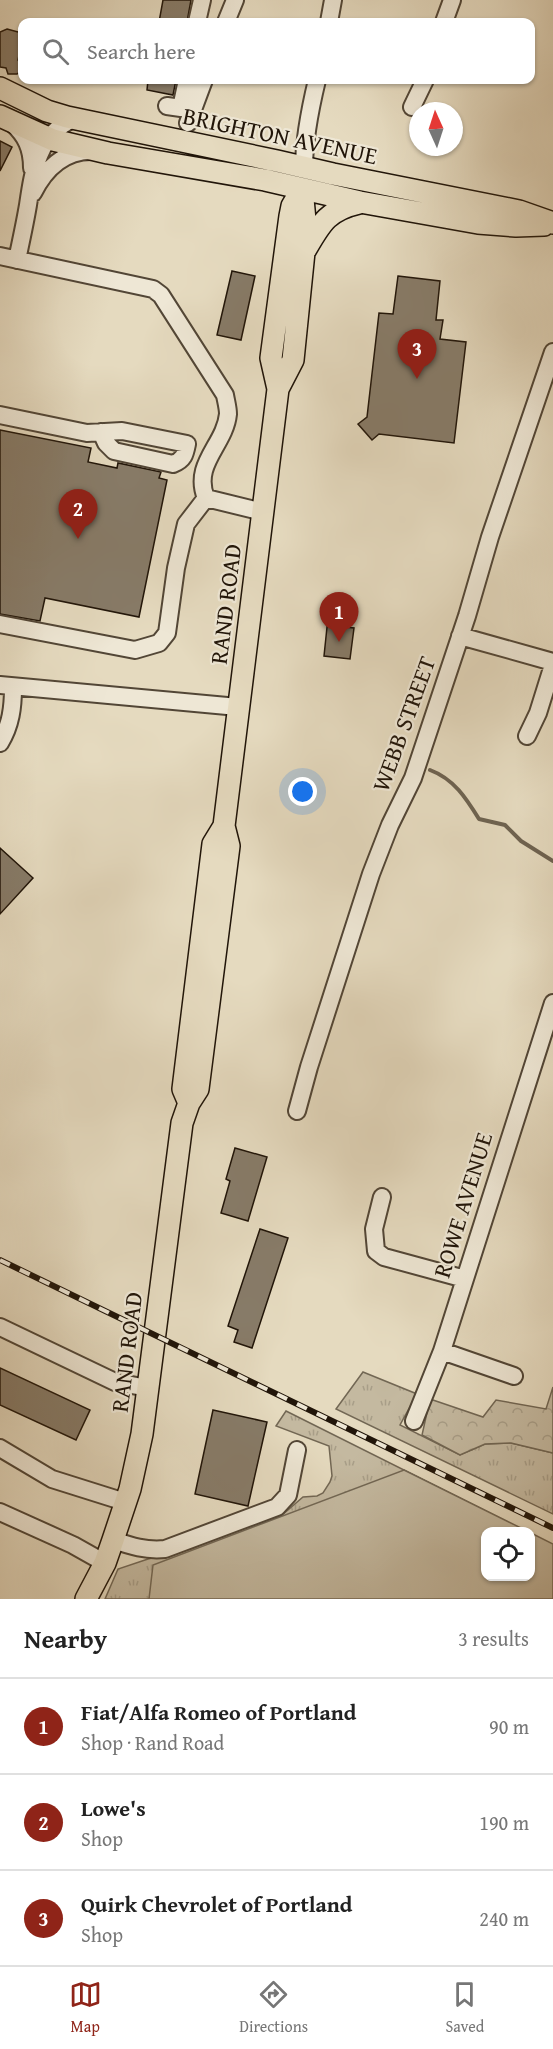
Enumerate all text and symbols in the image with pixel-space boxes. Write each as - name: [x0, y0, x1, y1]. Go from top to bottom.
- search box: [18, 18, 535, 84]
- icon: search: [39, 35, 72, 68]
- text: Search here: [87, 35, 196, 67]
- street label: BRIGHTON AVENUE: [180, 98, 381, 173]
- north arrow: [409, 102, 463, 156]
- pin: 3: [398, 330, 436, 379]
- pin: 2: [58, 490, 98, 539]
- street label: RAND ROAD: [201, 542, 250, 666]
- pin: 1: [320, 592, 358, 642]
- street label: WEBB STREET: [363, 651, 444, 796]
- your location: [288, 777, 317, 806]
- street label: ROWE AVENUE: [424, 1128, 501, 1282]
- street label: RAND ROAD: [102, 1290, 151, 1414]
- map controls: [481, 1527, 535, 1581]
- button: locate: [481, 1527, 535, 1581]
- text: Nearby: [24, 1619, 107, 1658]
- text: 3 results: [458, 1624, 529, 1653]
- text: Fiat/Alfa Romeo of Portland: [81, 1696, 356, 1728]
- text: 1: [38, 1712, 49, 1741]
- text: 90 m: [489, 1712, 529, 1741]
- text: Shop · Rand Road: [81, 1728, 224, 1757]
- text: Lowe's: [81, 1792, 146, 1824]
- text: 2: [38, 1808, 49, 1837]
- text: 190 m: [479, 1808, 529, 1837]
- text: Shop: [81, 1824, 123, 1853]
- text: Quirk Chevrolet of Portland: [81, 1888, 352, 1920]
- text: 3: [38, 1904, 49, 1933]
- text: 240 m: [479, 1904, 529, 1933]
- text: Shop: [81, 1920, 123, 1949]
- tab: Map: [69, 1978, 102, 2038]
- tab: Directions: [239, 1978, 308, 2038]
- tab: Saved: [445, 1978, 484, 2038]

